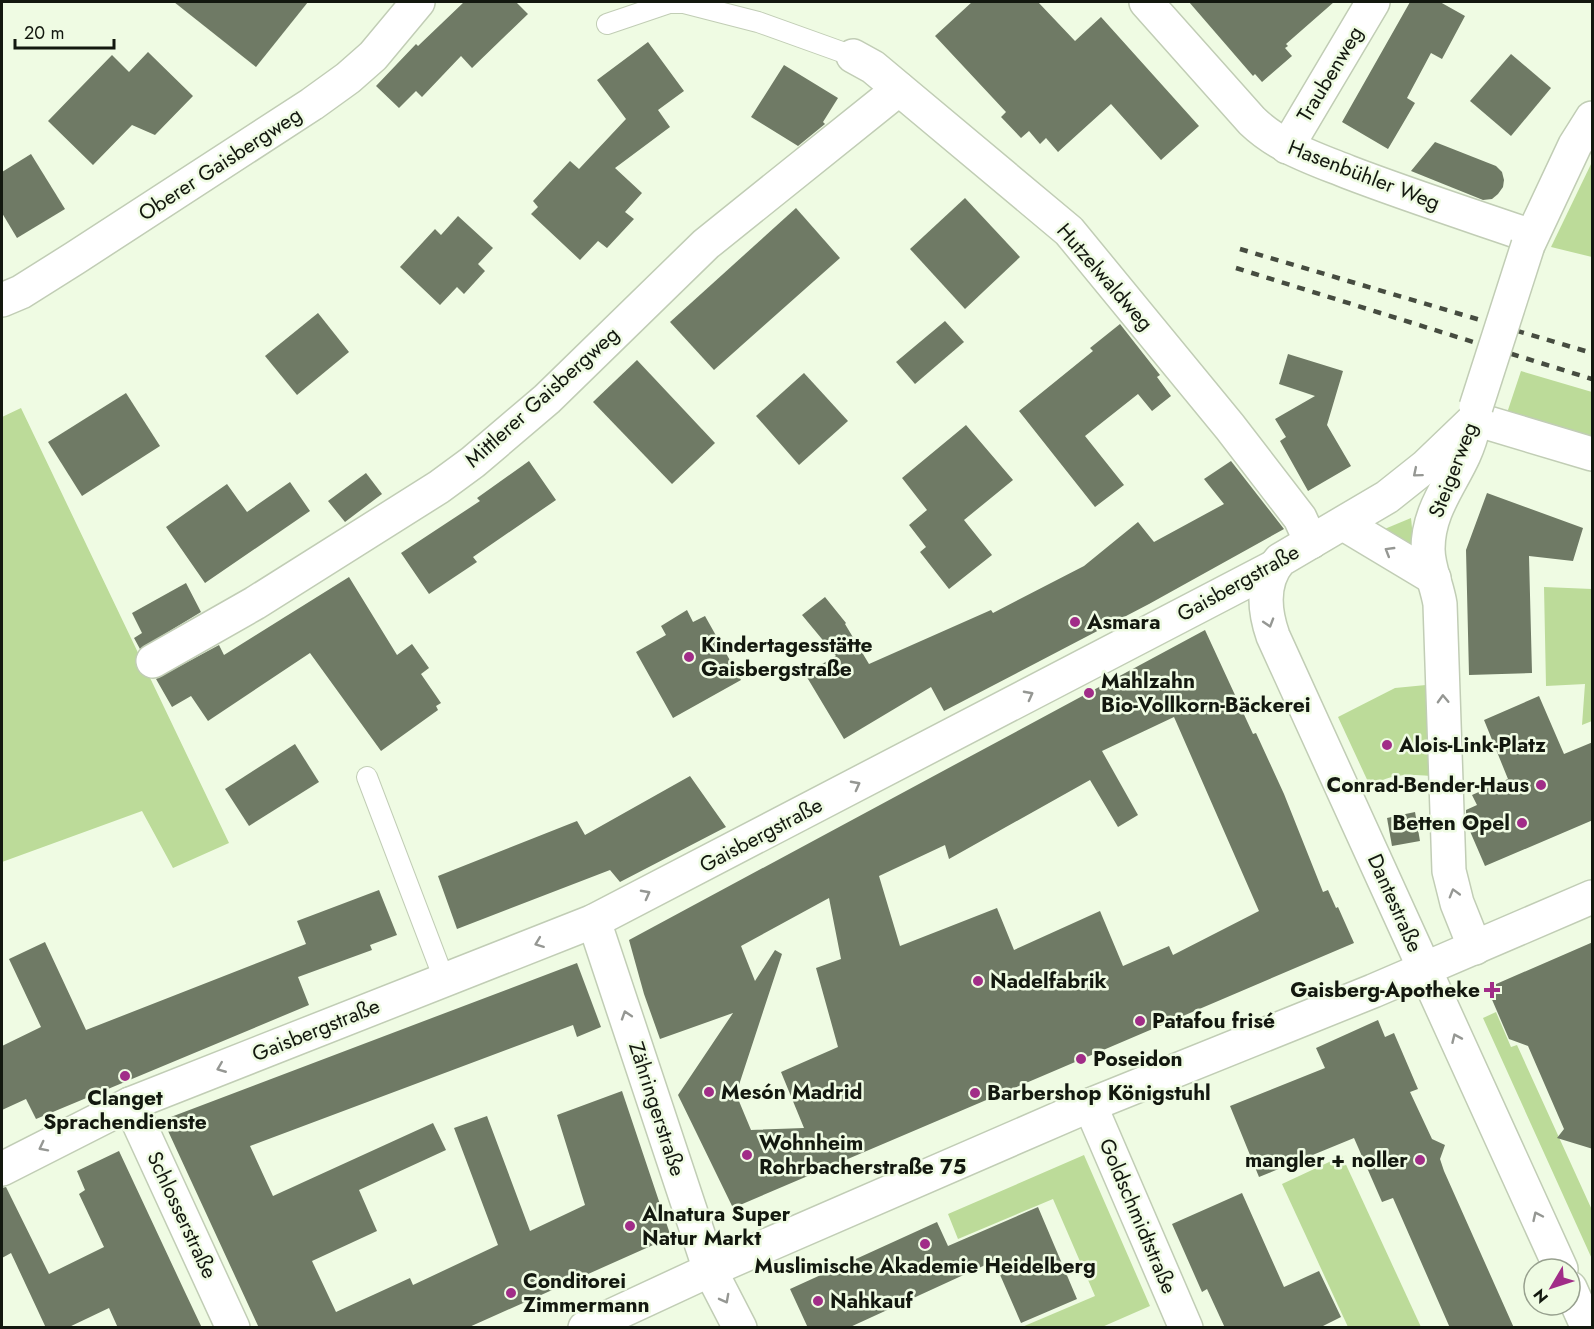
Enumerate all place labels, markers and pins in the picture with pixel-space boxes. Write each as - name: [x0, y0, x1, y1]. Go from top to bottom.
- place label: Asmara: [1086, 607, 1161, 637]
- marker: Asmara: [1068, 615, 1082, 629]
- place label: Kindertagesstätte Gaisbergstraße: [701, 630, 873, 684]
- marker: Kindertagesstätte Gaisbergstraße: [682, 650, 696, 664]
- place label: Mahlzahn Bio-Vollkorn-Bäckerei: [1101, 666, 1311, 720]
- marker: Mahlzahn Bio-Vollkorn-Bäckerei: [1082, 686, 1096, 700]
- place label: Alois-Link-Platz: [1398, 730, 1546, 760]
- marker: Alois-Link-Platz: [1380, 738, 1394, 752]
- place label: Conrad-Bender-Haus: [1326, 770, 1529, 800]
- marker: Conrad-Bender-Haus: [1534, 778, 1548, 792]
- place label: Betten Opel: [1392, 808, 1510, 838]
- marker: Betten Opel: [1515, 816, 1529, 830]
- place label: Nadelfabrik: [990, 966, 1107, 996]
- marker: Nadelfabrik: [971, 974, 985, 988]
- place label: Gaisberg-Apotheke: [1290, 975, 1480, 1005]
- marker: Gaisberg-Apotheke: [1485, 983, 1499, 997]
- place label: Patafou frisé: [1152, 1006, 1275, 1036]
- marker: Patafou frisé: [1133, 1014, 1147, 1028]
- place label: Poseidon: [1093, 1044, 1183, 1074]
- marker: Poseidon: [1074, 1052, 1088, 1066]
- marker: Clanget Sprachendienste: [118, 1069, 132, 1083]
- place label: Mesón Madrid: [721, 1077, 862, 1107]
- place label: Barbershop Königstuhl: [987, 1078, 1211, 1108]
- place label: Clanget Sprachendienste: [43, 1083, 207, 1137]
- marker: Mesón Madrid: [702, 1085, 716, 1099]
- marker: Barbershop Königstuhl: [968, 1086, 982, 1100]
- place label: Wohnheim Rohrbacherstraße 75: [759, 1128, 966, 1182]
- place label: mangler + noller: [1245, 1145, 1408, 1175]
- marker: Wohnheim Rohrbacherstraße 75: [740, 1148, 754, 1162]
- marker: mangler + noller: [1413, 1153, 1427, 1167]
- place label: Alnatura Super Natur Markt: [641, 1199, 791, 1253]
- marker: Alnatura Super Natur Markt: [623, 1219, 637, 1233]
- marker: Muslimische Akademie Heidelberg: [918, 1237, 932, 1251]
- place label: Muslimische Akademie Heidelberg: [754, 1251, 1096, 1281]
- place label: Conditorei Zimmermann: [523, 1266, 650, 1320]
- marker: Conditorei Zimmermann: [504, 1286, 518, 1300]
- place label: Nahkauf: [830, 1286, 913, 1316]
- marker: Nahkauf: [811, 1294, 825, 1308]

